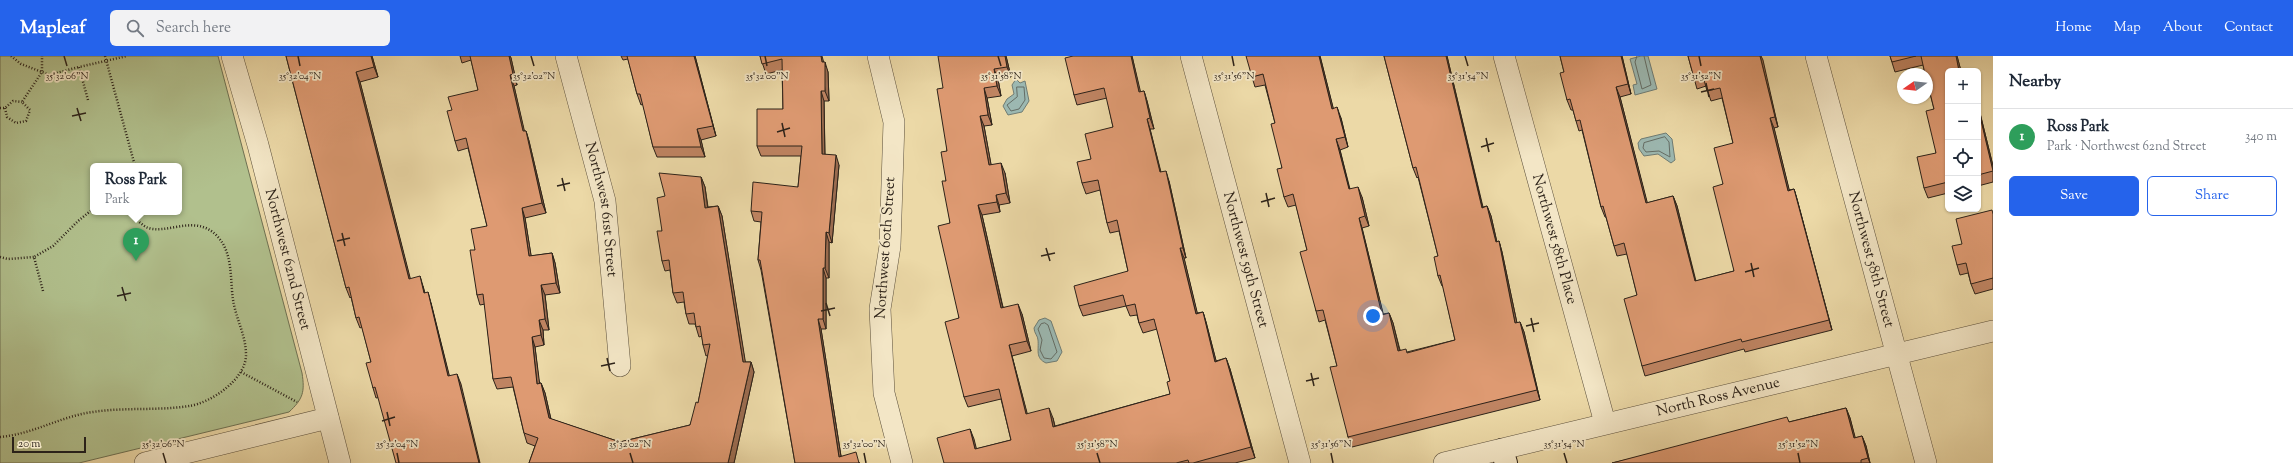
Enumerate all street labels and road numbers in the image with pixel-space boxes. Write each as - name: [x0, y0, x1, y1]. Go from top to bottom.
- street label: Northwest 61st Street: [579, 140, 622, 278]
- street label: Northwest 58th Place: [1526, 172, 1582, 307]
- street label: Northwest 60th Street: [871, 176, 901, 320]
- street label: Northwest 62nd Street: [259, 187, 316, 332]
- street label: Northwest 58th Street: [1843, 189, 1899, 330]
- street label: Northwest 59th Street: [1217, 190, 1274, 330]
- street label: North Ross Avenue: [1654, 372, 1782, 422]

